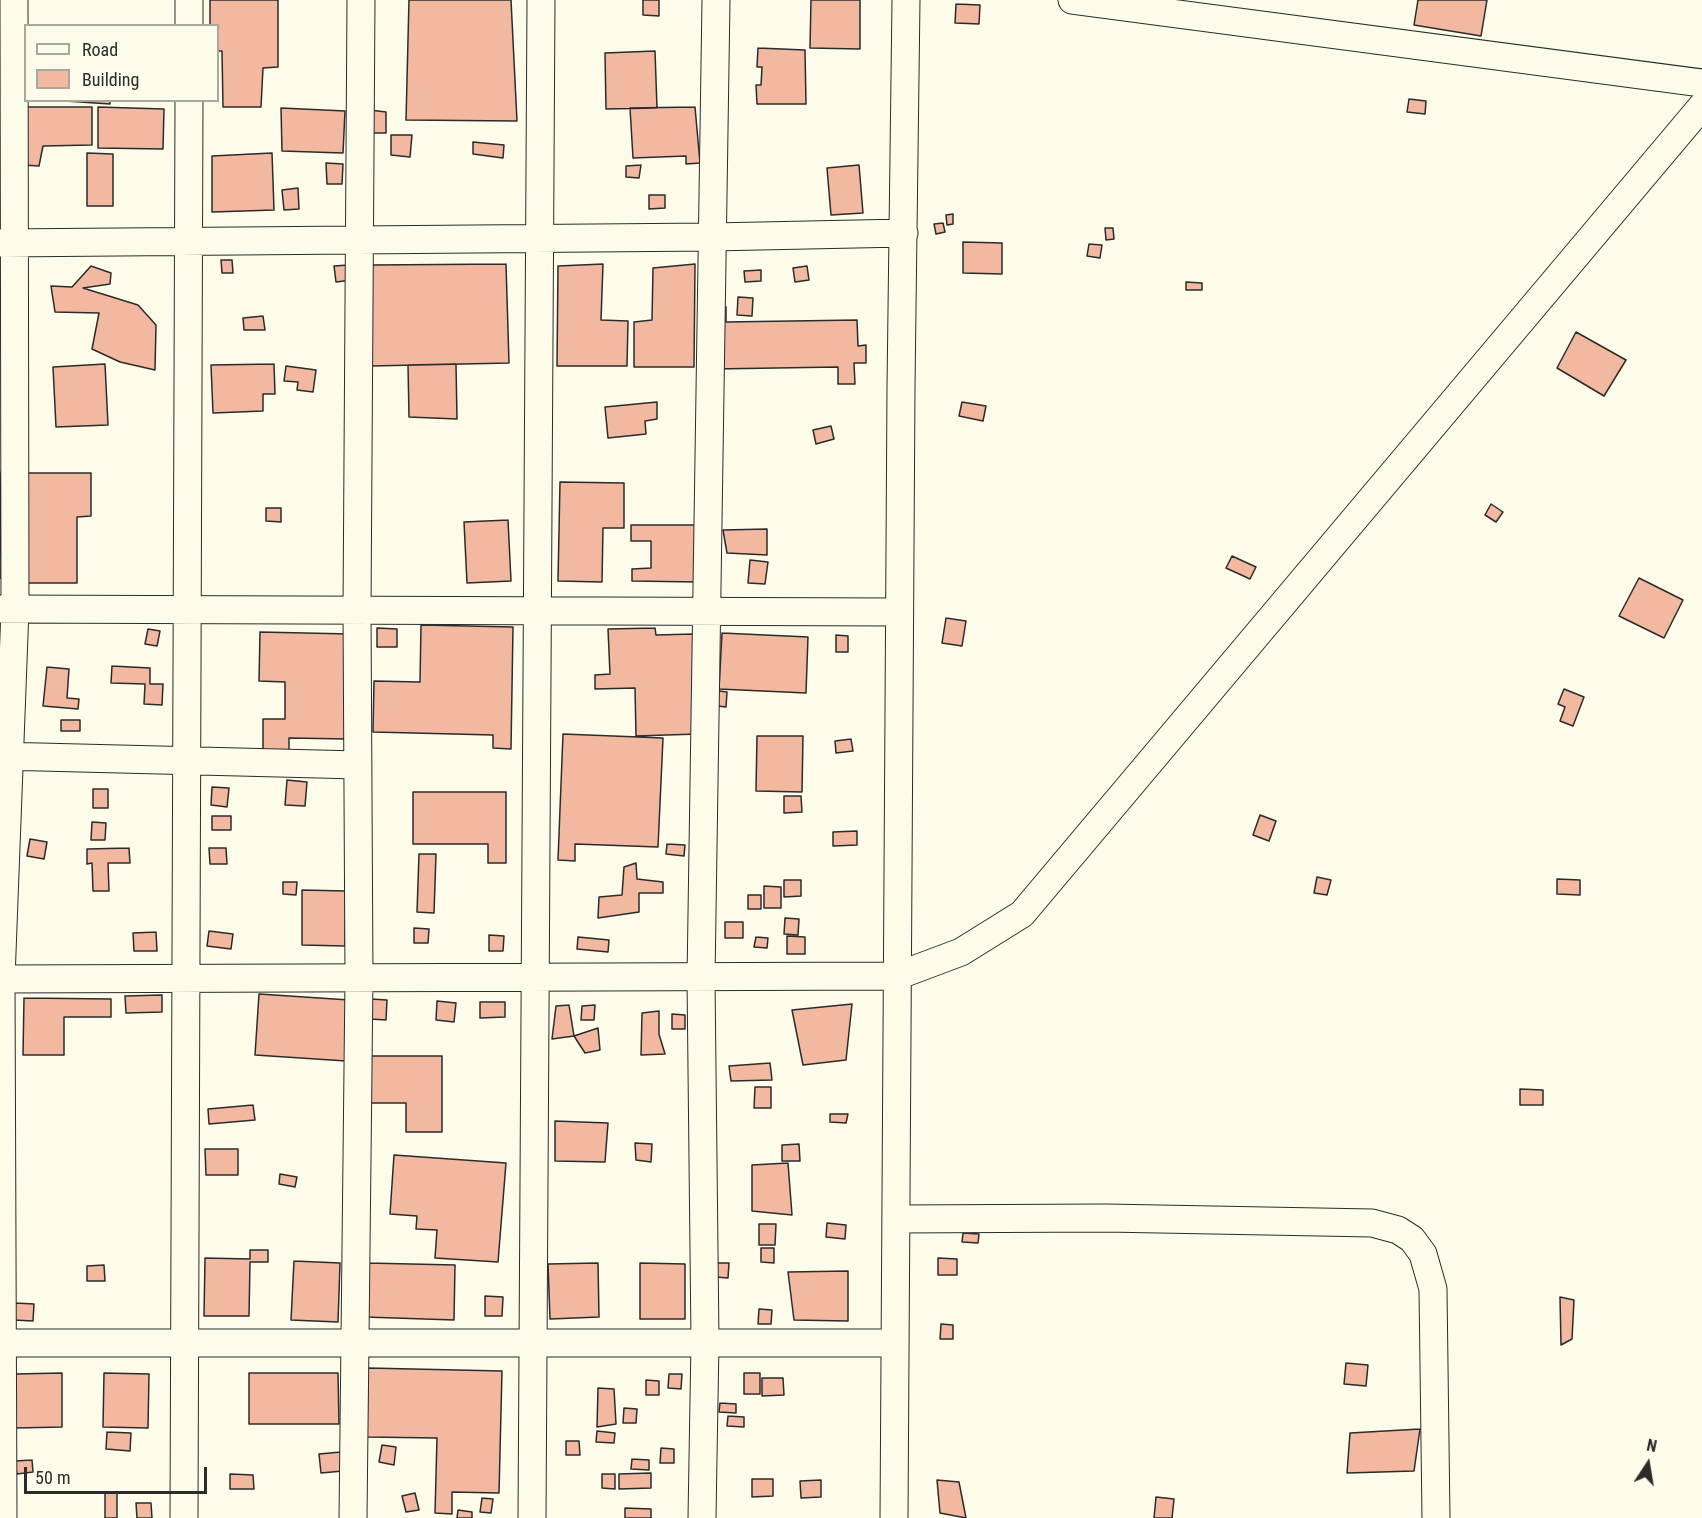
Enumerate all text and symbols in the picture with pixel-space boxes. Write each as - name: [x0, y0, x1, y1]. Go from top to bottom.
- legend: [24, 24, 219, 102]
- text: Road: [82, 39, 118, 60]
- text: Building: [82, 69, 139, 90]
- north arrow: [1618, 1434, 1678, 1494]
- text: N: [1645, 1436, 1659, 1456]
- scale bar: [27, 1455, 210, 1493]
- text: 50 m: [35, 1467, 70, 1488]

